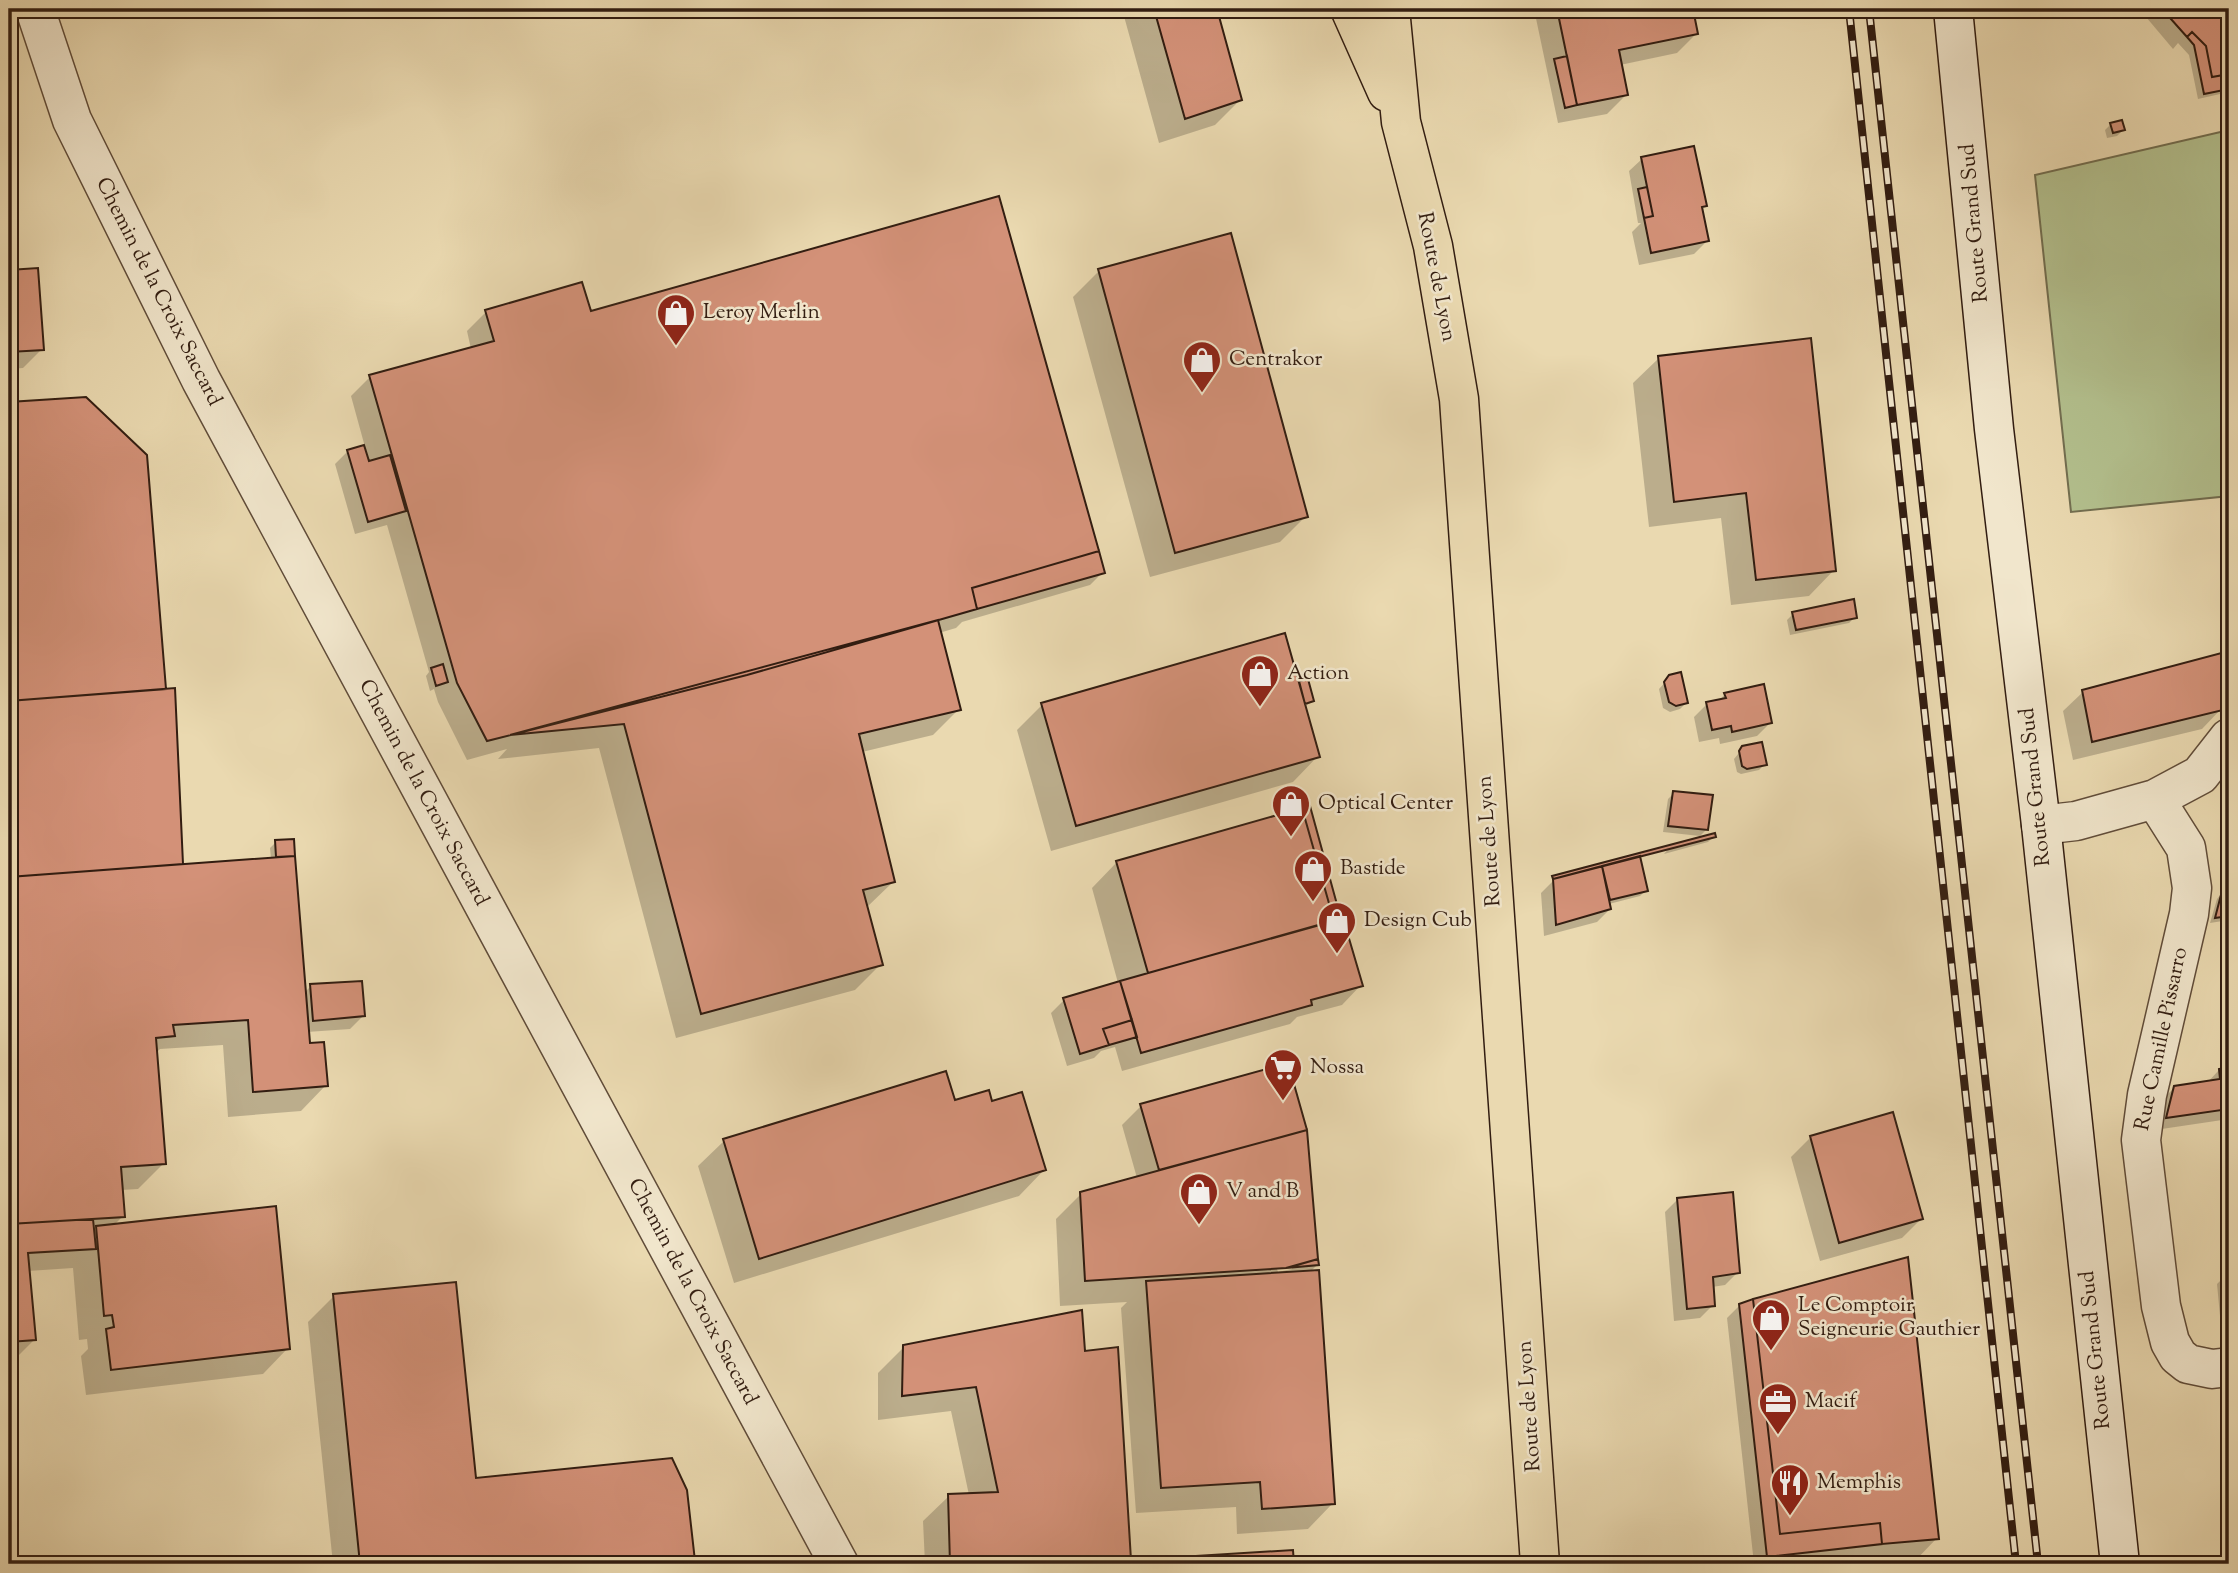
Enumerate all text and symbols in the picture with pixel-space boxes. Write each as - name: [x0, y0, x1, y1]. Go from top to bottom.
- street label: Route Grand Sud: [1953, 142, 1997, 304]
- street label: Chemin de la Croix Saccard: [87, 172, 229, 412]
- street label: Route de Lyon: [1409, 210, 1463, 344]
- shop icon: Leroy Merlin: [655, 292, 697, 347]
- place label: Leroy Merlin: [703, 298, 820, 328]
- shop icon: Centrakor: [1181, 339, 1223, 394]
- place label: Centrakor: [1229, 345, 1323, 375]
- shop icon: Action: [1239, 653, 1281, 708]
- place label: Action: [1287, 659, 1349, 689]
- street label: Chemin de la Croix Saccard: [350, 674, 496, 912]
- street label: Route Grand Sud: [2013, 706, 2059, 868]
- street label: Route de Lyon: [1470, 774, 1510, 908]
- shop icon: Optical Center: [1270, 783, 1312, 838]
- place label: Optical Center: [1318, 789, 1453, 819]
- shop icon: Bastide: [1292, 848, 1334, 903]
- place label: Bastide: [1340, 854, 1406, 884]
- shop icon: Design Cub: [1316, 900, 1358, 955]
- place label: Design Cub: [1364, 906, 1472, 936]
- street label: Rue Camille Pissarro: [2128, 944, 2196, 1134]
- supermarket icon: Nossa: [1262, 1047, 1304, 1102]
- place label: Nossa: [1310, 1053, 1364, 1083]
- shop icon: V and B: [1178, 1171, 1220, 1226]
- street label: Chemin de la Croix Saccard: [619, 1173, 765, 1411]
- place label: V and B: [1226, 1177, 1299, 1207]
- street label: Route Grand Sud: [2073, 1269, 2119, 1431]
- place label: Le Comptoir Seigneurie Gauthier: [1798, 1291, 1980, 1345]
- shop icon: Le Comptoir Seigneurie Gauthier: [1750, 1297, 1792, 1352]
- street label: Route de Lyon: [1510, 1339, 1550, 1473]
- office icon: Macif: [1757, 1381, 1799, 1436]
- place label: Macif: [1805, 1387, 1858, 1417]
- restaurant icon: Memphis: [1769, 1462, 1811, 1517]
- place label: Memphis: [1817, 1468, 1901, 1498]

